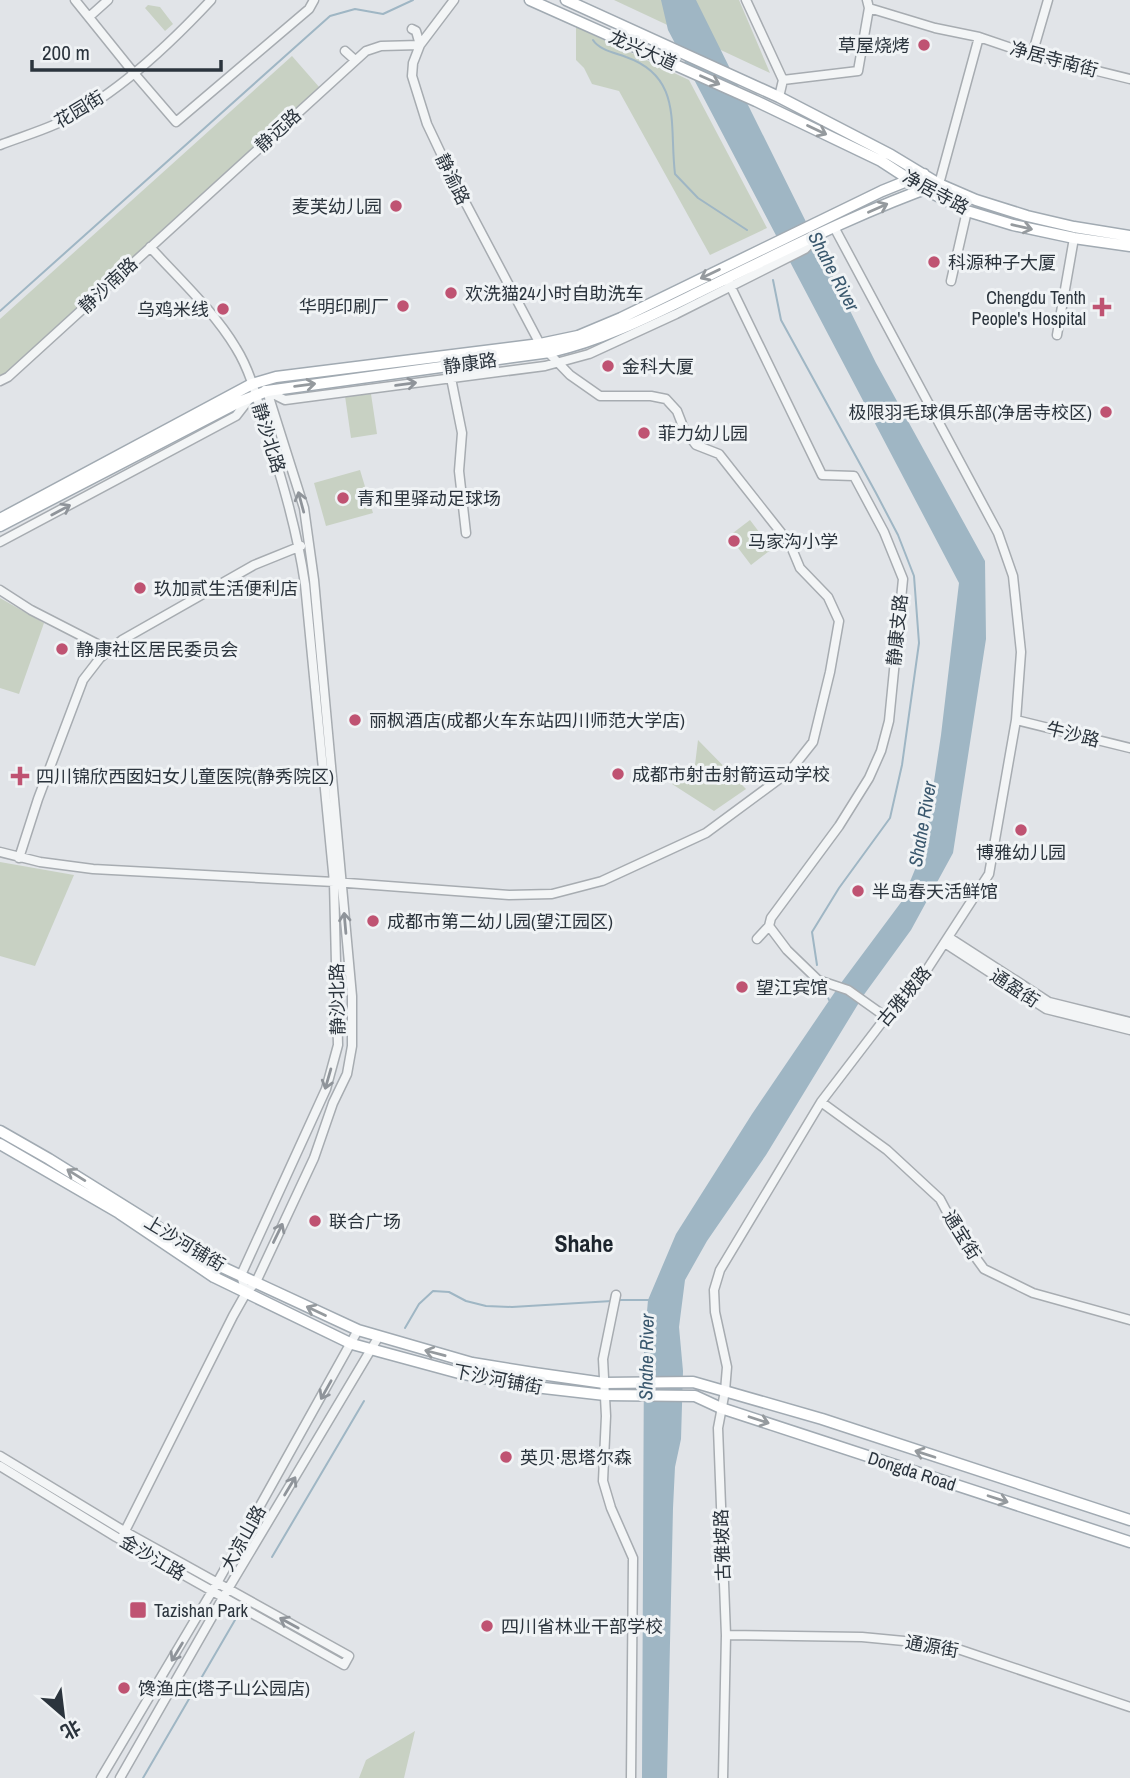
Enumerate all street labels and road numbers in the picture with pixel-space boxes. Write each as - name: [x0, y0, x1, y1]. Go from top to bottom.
- street label: 龙兴大道: [605, 24, 681, 76]
- street label: 净居寺南街: [1007, 35, 1101, 83]
- street label: 花园街: [49, 84, 109, 134]
- street label: 静远路: [250, 103, 306, 157]
- street label: 静渝路: [430, 149, 476, 209]
- street label: 净居寺路: [898, 164, 974, 220]
- street label: 静沙南路: [73, 251, 143, 319]
- street label: 静康路: [442, 347, 498, 379]
- street label: 静沙北路: [247, 400, 291, 476]
- street label: 静康支路: [881, 593, 913, 667]
- street label: 牛沙路: [1044, 715, 1102, 753]
- street label: 古雅坡路: [871, 960, 937, 1032]
- street label: 静沙北路: [324, 963, 350, 1035]
- street label: 通盈街: [986, 963, 1044, 1013]
- street label: 通宝街: [937, 1205, 987, 1265]
- street label: 上沙河铺街: [140, 1209, 230, 1277]
- street label: 下沙河铺街: [451, 1358, 545, 1400]
- street label: Dongda Road: [865, 1445, 959, 1497]
- street label: 大凉山路: [215, 1500, 271, 1576]
- street label: 古雅坡路: [708, 1509, 736, 1581]
- street label: 金沙江路: [116, 1528, 190, 1586]
- street label: 通源街: [903, 1629, 961, 1663]

